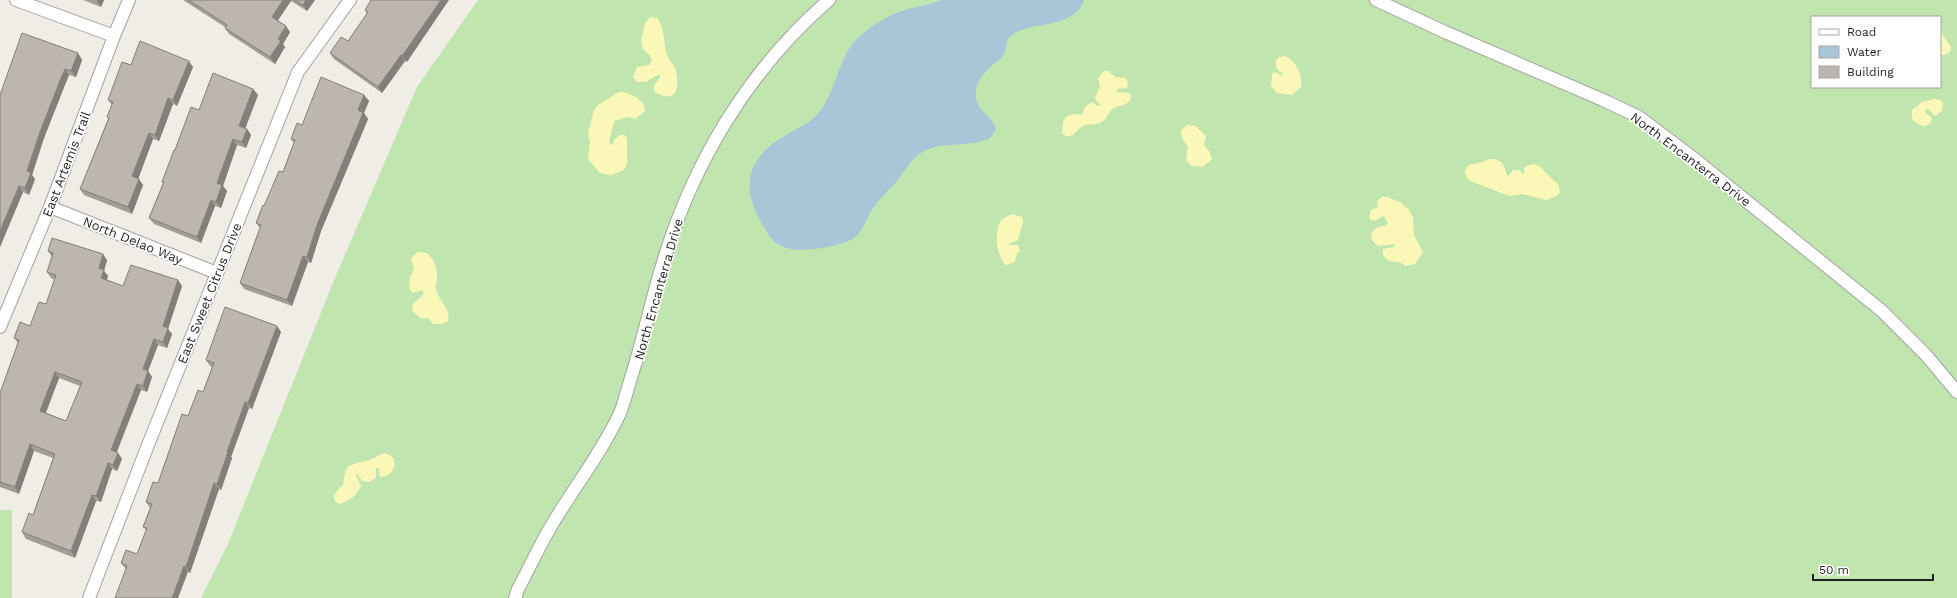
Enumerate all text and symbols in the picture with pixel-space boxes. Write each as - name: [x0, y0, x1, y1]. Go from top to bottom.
- legend: [1811, 16, 1941, 88]
- text: Road: [1847, 25, 1876, 39]
- text: Water: [1847, 45, 1882, 59]
- text: Building: [1847, 65, 1894, 79]
- street label: East Artemis Trail: [39, 109, 94, 219]
- street label: North Encanterra Drive: [1628, 109, 1754, 209]
- street label: North Delao Way: [81, 214, 185, 267]
- street label: North Encanterra Drive: [631, 217, 686, 361]
- street label: East Sweet Citrus Drive: [174, 220, 245, 366]
- scale bar: [1813, 556, 1933, 582]
- text: 50 m: [1819, 563, 1849, 577]

